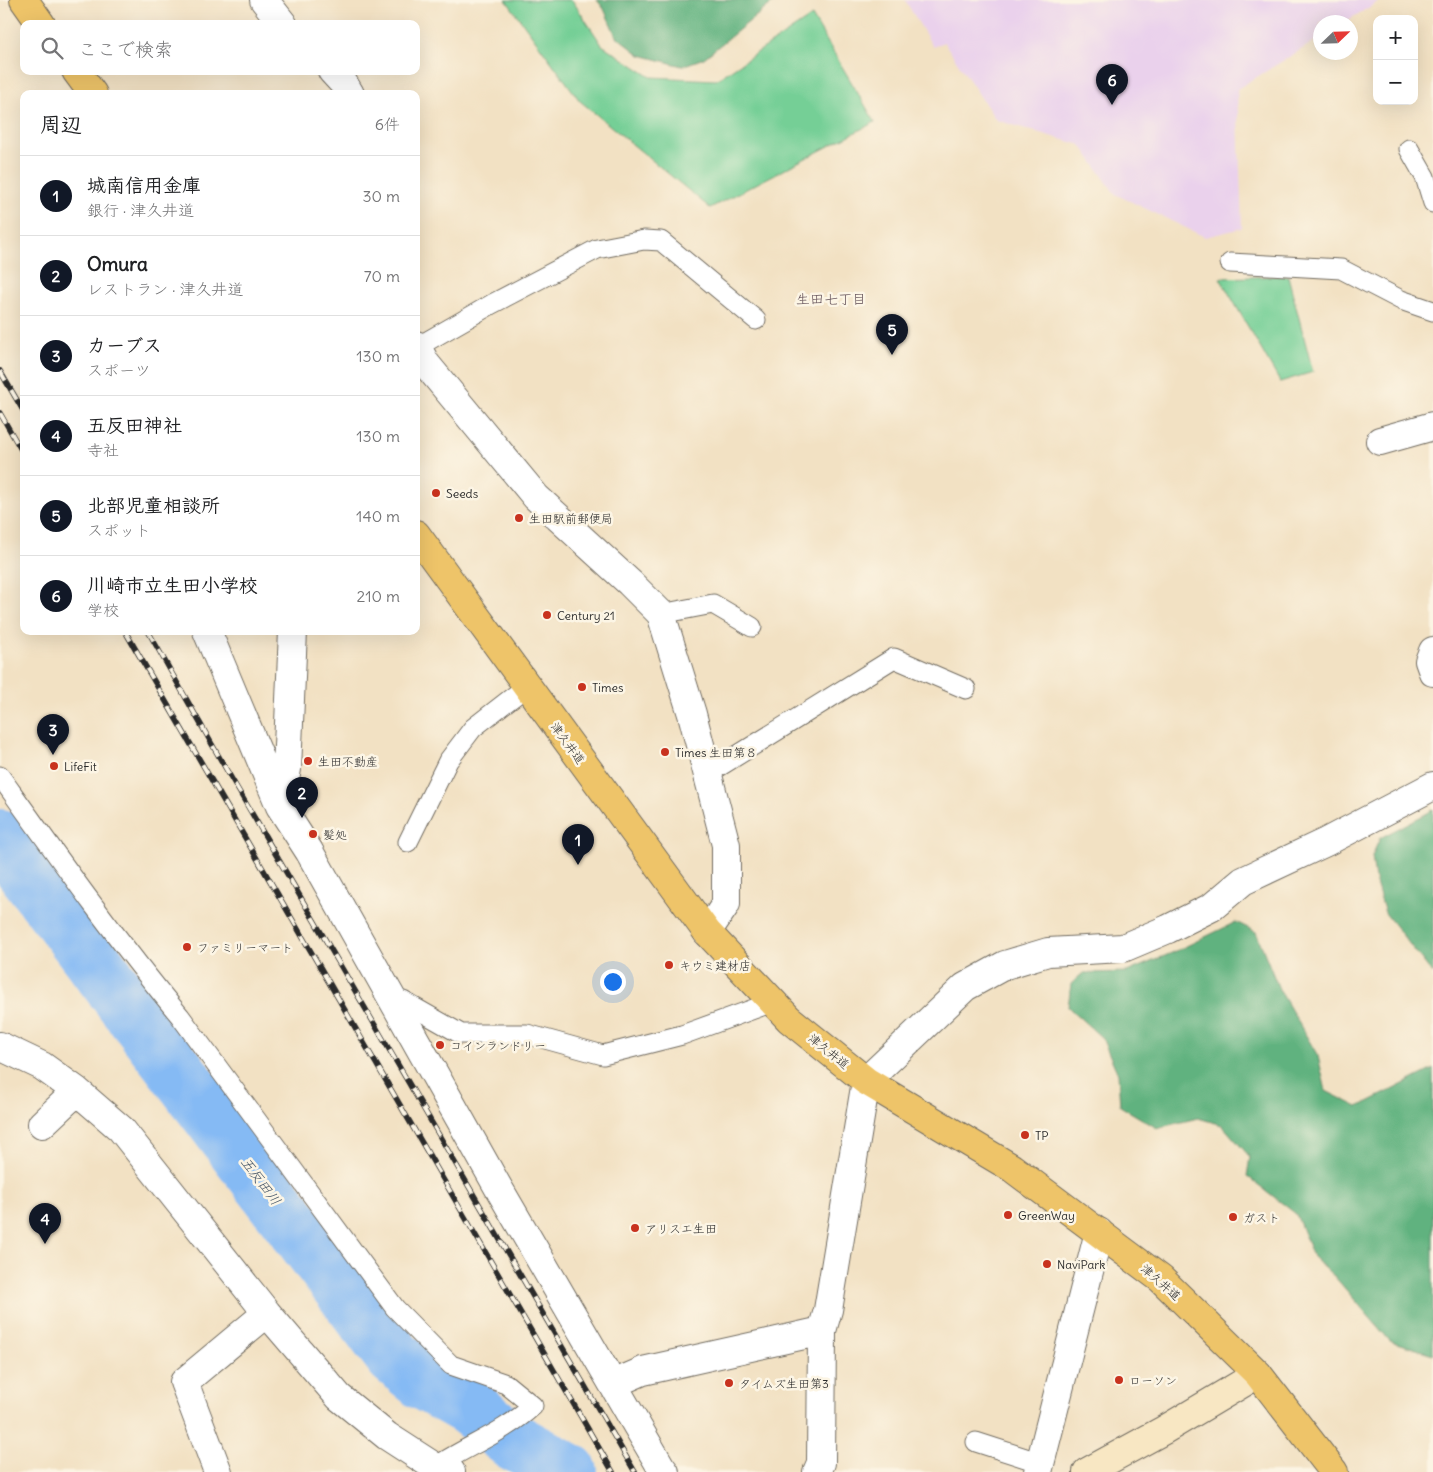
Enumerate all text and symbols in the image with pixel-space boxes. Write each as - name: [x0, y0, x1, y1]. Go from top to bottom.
- north arrow: [1313, 15, 1358, 60]
- map controls: [1373, 15, 1418, 105]
- button: +: [1373, 15, 1418, 60]
- search box: [20, 20, 420, 75]
- icon: search: [38, 34, 66, 62]
- text: ここで検索: [78, 37, 173, 61]
- button: −: [1373, 60, 1418, 105]
- pin: 6: [1096, 64, 1128, 105]
- text: 周辺: [40, 111, 82, 138]
- text: 6件: [375, 114, 400, 134]
- text: 城南信用金庫: [87, 173, 201, 197]
- text: 1: [53, 186, 59, 206]
- text: 30 m: [363, 186, 400, 206]
- text: 銀行 · 津久井道: [87, 200, 194, 220]
- text: Omura: [87, 252, 148, 276]
- text: 2: [52, 266, 60, 286]
- text: 70 m: [364, 266, 400, 286]
- text: レストラン · 津久井道: [87, 279, 243, 299]
- district label: 生田七丁目: [796, 290, 866, 308]
- pin: 5: [876, 314, 908, 355]
- text: カーブス: [87, 333, 162, 357]
- text: 3: [51, 346, 61, 366]
- text: 130 m: [356, 346, 400, 366]
- text: スポーツ: [87, 360, 151, 380]
- text: 五反田神社: [87, 413, 182, 437]
- text: 4: [51, 426, 61, 446]
- text: 130 m: [356, 426, 400, 446]
- text: 寺社: [87, 440, 119, 460]
- place label: Seeds: [446, 486, 478, 501]
- marker: Seeds: [430, 487, 442, 499]
- text: 北部児童相談所: [87, 493, 220, 517]
- text: 5: [51, 506, 61, 526]
- text: 140 m: [356, 506, 400, 526]
- place label: 生田駅前郵便局: [529, 511, 613, 526]
- marker: 生田駅前郵便局: [513, 512, 525, 524]
- text: スポット: [87, 520, 151, 540]
- text: 川崎市立生田小学校: [87, 573, 258, 597]
- text: 6: [51, 586, 61, 606]
- text: 210 m: [357, 586, 400, 606]
- text: 学校: [87, 600, 119, 620]
- place label: Century 21: [557, 608, 615, 623]
- marker: Century 21: [541, 609, 553, 621]
- place label: Times: [592, 680, 623, 695]
- marker: Times: [576, 681, 588, 693]
- pin: 3: [37, 714, 69, 755]
- street label: 津久井道: [548, 719, 588, 767]
- place label: Times 生田第８: [675, 745, 757, 760]
- marker: Times 生田第８: [659, 746, 671, 758]
- place label: 生田不動産: [318, 754, 378, 769]
- marker: 生田不動産: [302, 755, 314, 767]
- place label: LifeFit: [64, 759, 97, 774]
- marker: LifeFit: [48, 760, 60, 772]
- pin: 2: [286, 777, 318, 818]
- pin: 1: [562, 824, 594, 865]
- place label: 髪処: [323, 827, 347, 842]
- marker: 髪処: [307, 828, 319, 840]
- place label: ファミリーマート: [197, 940, 293, 955]
- marker: ファミリーマート: [181, 941, 193, 953]
- place label: キウミ建材店: [679, 958, 751, 973]
- marker: キウミ建材店: [663, 959, 675, 971]
- your location: [600, 969, 626, 995]
- street label: 津久井道: [806, 1030, 852, 1072]
- place label: コインランドリー: [450, 1038, 546, 1053]
- marker: コインランドリー: [434, 1039, 446, 1051]
- place label: TP: [1035, 1128, 1049, 1143]
- marker: TP: [1019, 1129, 1031, 1141]
- water label: 五反田川: [237, 1153, 285, 1209]
- pin: 4: [29, 1203, 61, 1244]
- place label: GreenWay: [1018, 1208, 1075, 1223]
- marker: GreenWay: [1002, 1209, 1014, 1221]
- place label: ガスト: [1243, 1210, 1280, 1225]
- marker: ガスト: [1227, 1211, 1239, 1223]
- place label: アリスエ生田: [645, 1221, 717, 1236]
- marker: アリスエ生田: [629, 1222, 641, 1234]
- place label: NaviPark: [1057, 1257, 1105, 1272]
- marker: NaviPark: [1041, 1258, 1053, 1270]
- street label: 津久井道: [1138, 1261, 1184, 1303]
- place label: ローソン: [1129, 1373, 1177, 1388]
- marker: ローソン: [1113, 1374, 1125, 1386]
- place label: タイムズ生田第3: [739, 1376, 829, 1391]
- marker: タイムズ生田第3: [723, 1377, 735, 1389]

